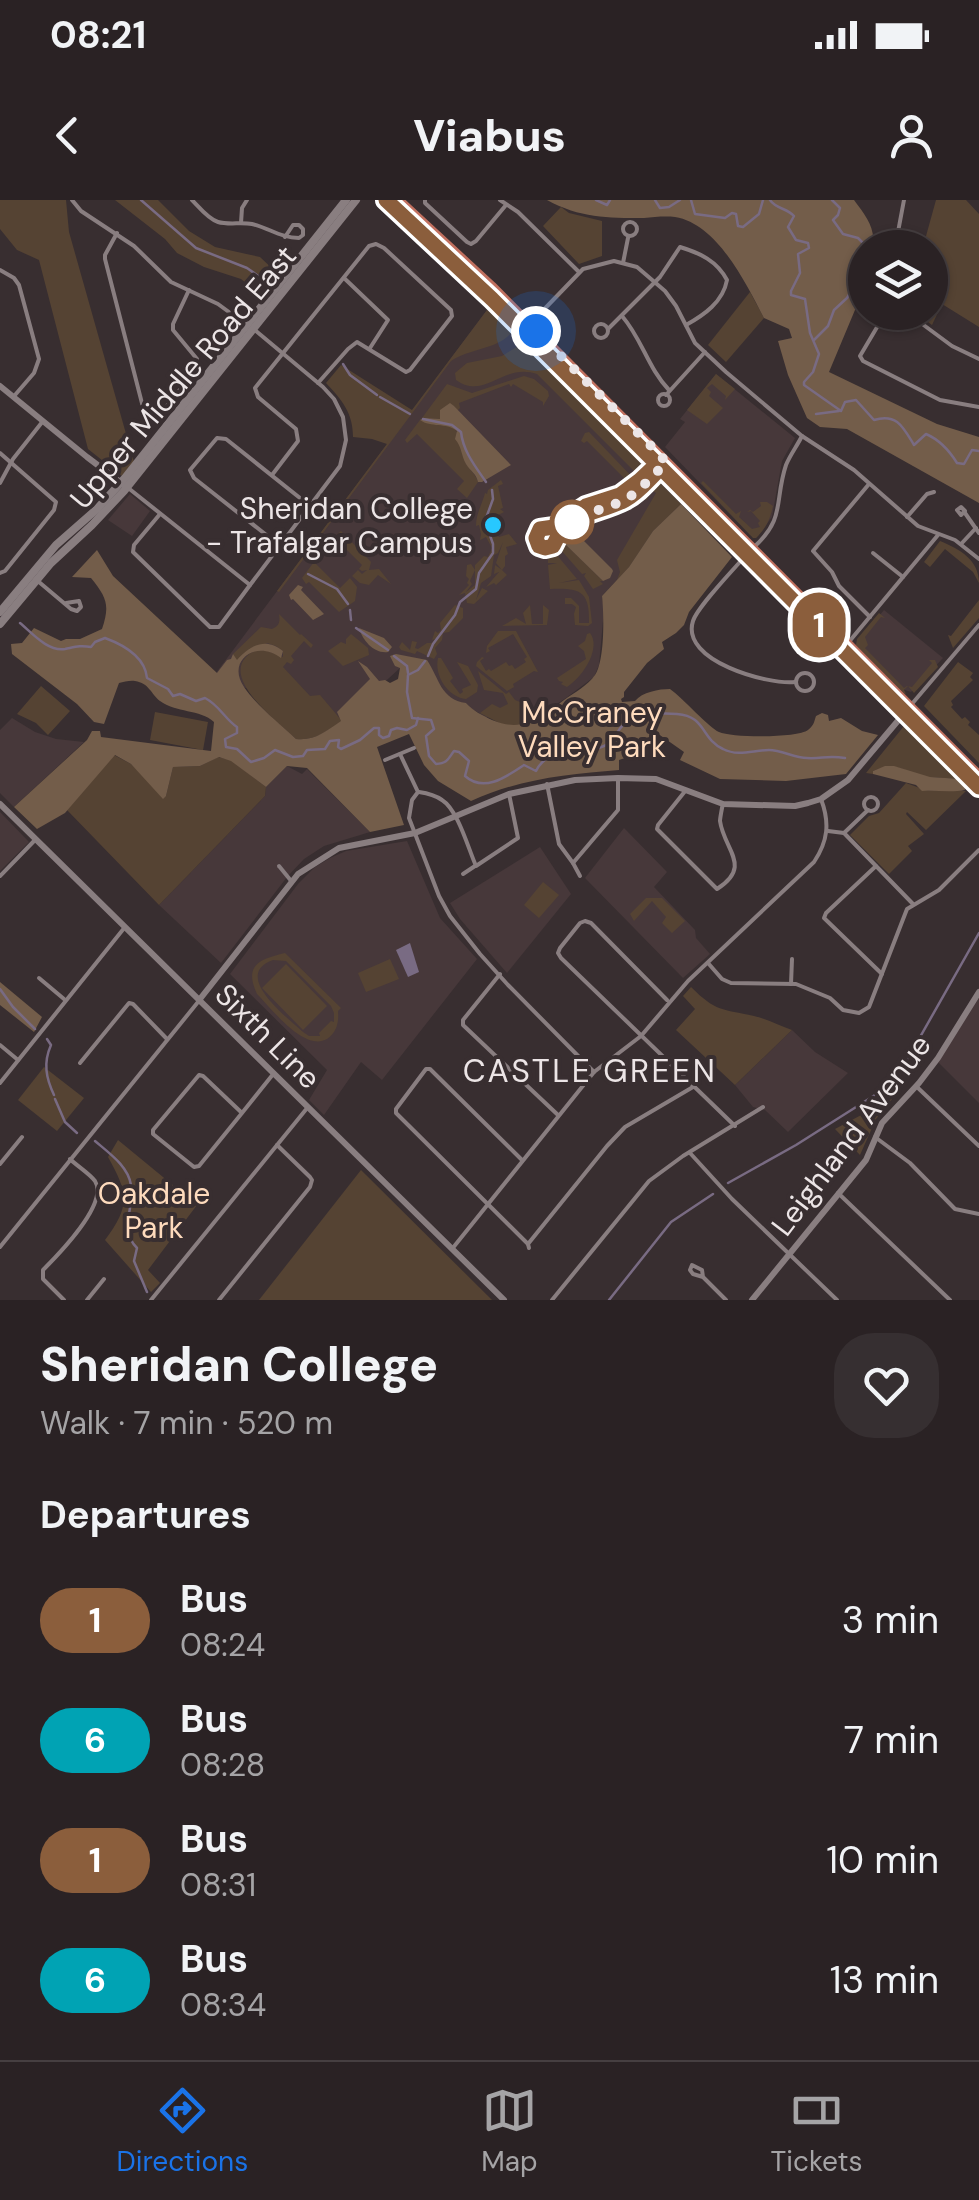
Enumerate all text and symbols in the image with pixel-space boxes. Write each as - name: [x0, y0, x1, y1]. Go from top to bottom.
- text: 08:21: [50, 10, 146, 60]
- text: Viabus: [413, 106, 566, 165]
- icon: back: [40, 108, 95, 163]
- icon: person: [884, 108, 939, 163]
- map controls: [848, 230, 948, 330]
- button: layers: [848, 230, 948, 330]
- street label: Upper Middle Road East: [61, 237, 305, 517]
- your location: [511, 306, 561, 356]
- place label: Sheridan College - Trafalgar Campus: [206, 489, 473, 562]
- unlabelled marker: [551, 501, 593, 543]
- marker: Sheridan College - Trafalgar Campus: [482, 514, 504, 536]
- line badge: 1: [786, 592, 852, 658]
- text: 1: [813, 602, 825, 648]
- park label: McCraney Valley Park: [518, 693, 666, 766]
- street label: Sixth Line: [207, 975, 329, 1097]
- street label: Leighland Avenue: [762, 1026, 940, 1244]
- district label: CASTLE GREEN: [463, 1050, 717, 1092]
- park label: Oakdale Park: [98, 1174, 210, 1247]
- text: Sheridan College: [40, 1333, 438, 1396]
- button: heart: [834, 1333, 939, 1438]
- text: Walk · 7 min · 520 m: [40, 1402, 333, 1444]
- text: Departures: [40, 1490, 251, 1540]
- text: Bus: [180, 1574, 248, 1624]
- text: 3 min: [842, 1595, 939, 1645]
- text: 1: [89, 1597, 101, 1643]
- text: 08:24: [180, 1624, 265, 1666]
- text: Bus: [180, 1694, 248, 1744]
- text: 7 min: [844, 1715, 939, 1765]
- text: 6: [84, 1717, 106, 1763]
- text: 08:28: [180, 1744, 265, 1786]
- text: Bus: [180, 1814, 248, 1864]
- text: 10 min: [826, 1835, 939, 1885]
- text: 1: [89, 1837, 101, 1883]
- text: 08:31: [180, 1864, 256, 1906]
- text: Bus: [180, 1934, 248, 1984]
- text: 13 min: [830, 1955, 939, 2005]
- text: 6: [84, 1957, 106, 2003]
- text: 08:34: [180, 1984, 266, 2026]
- tab: Directions: [116, 2083, 248, 2180]
- tab: Map: [481, 2083, 538, 2180]
- tab: Tickets: [770, 2083, 862, 2180]

